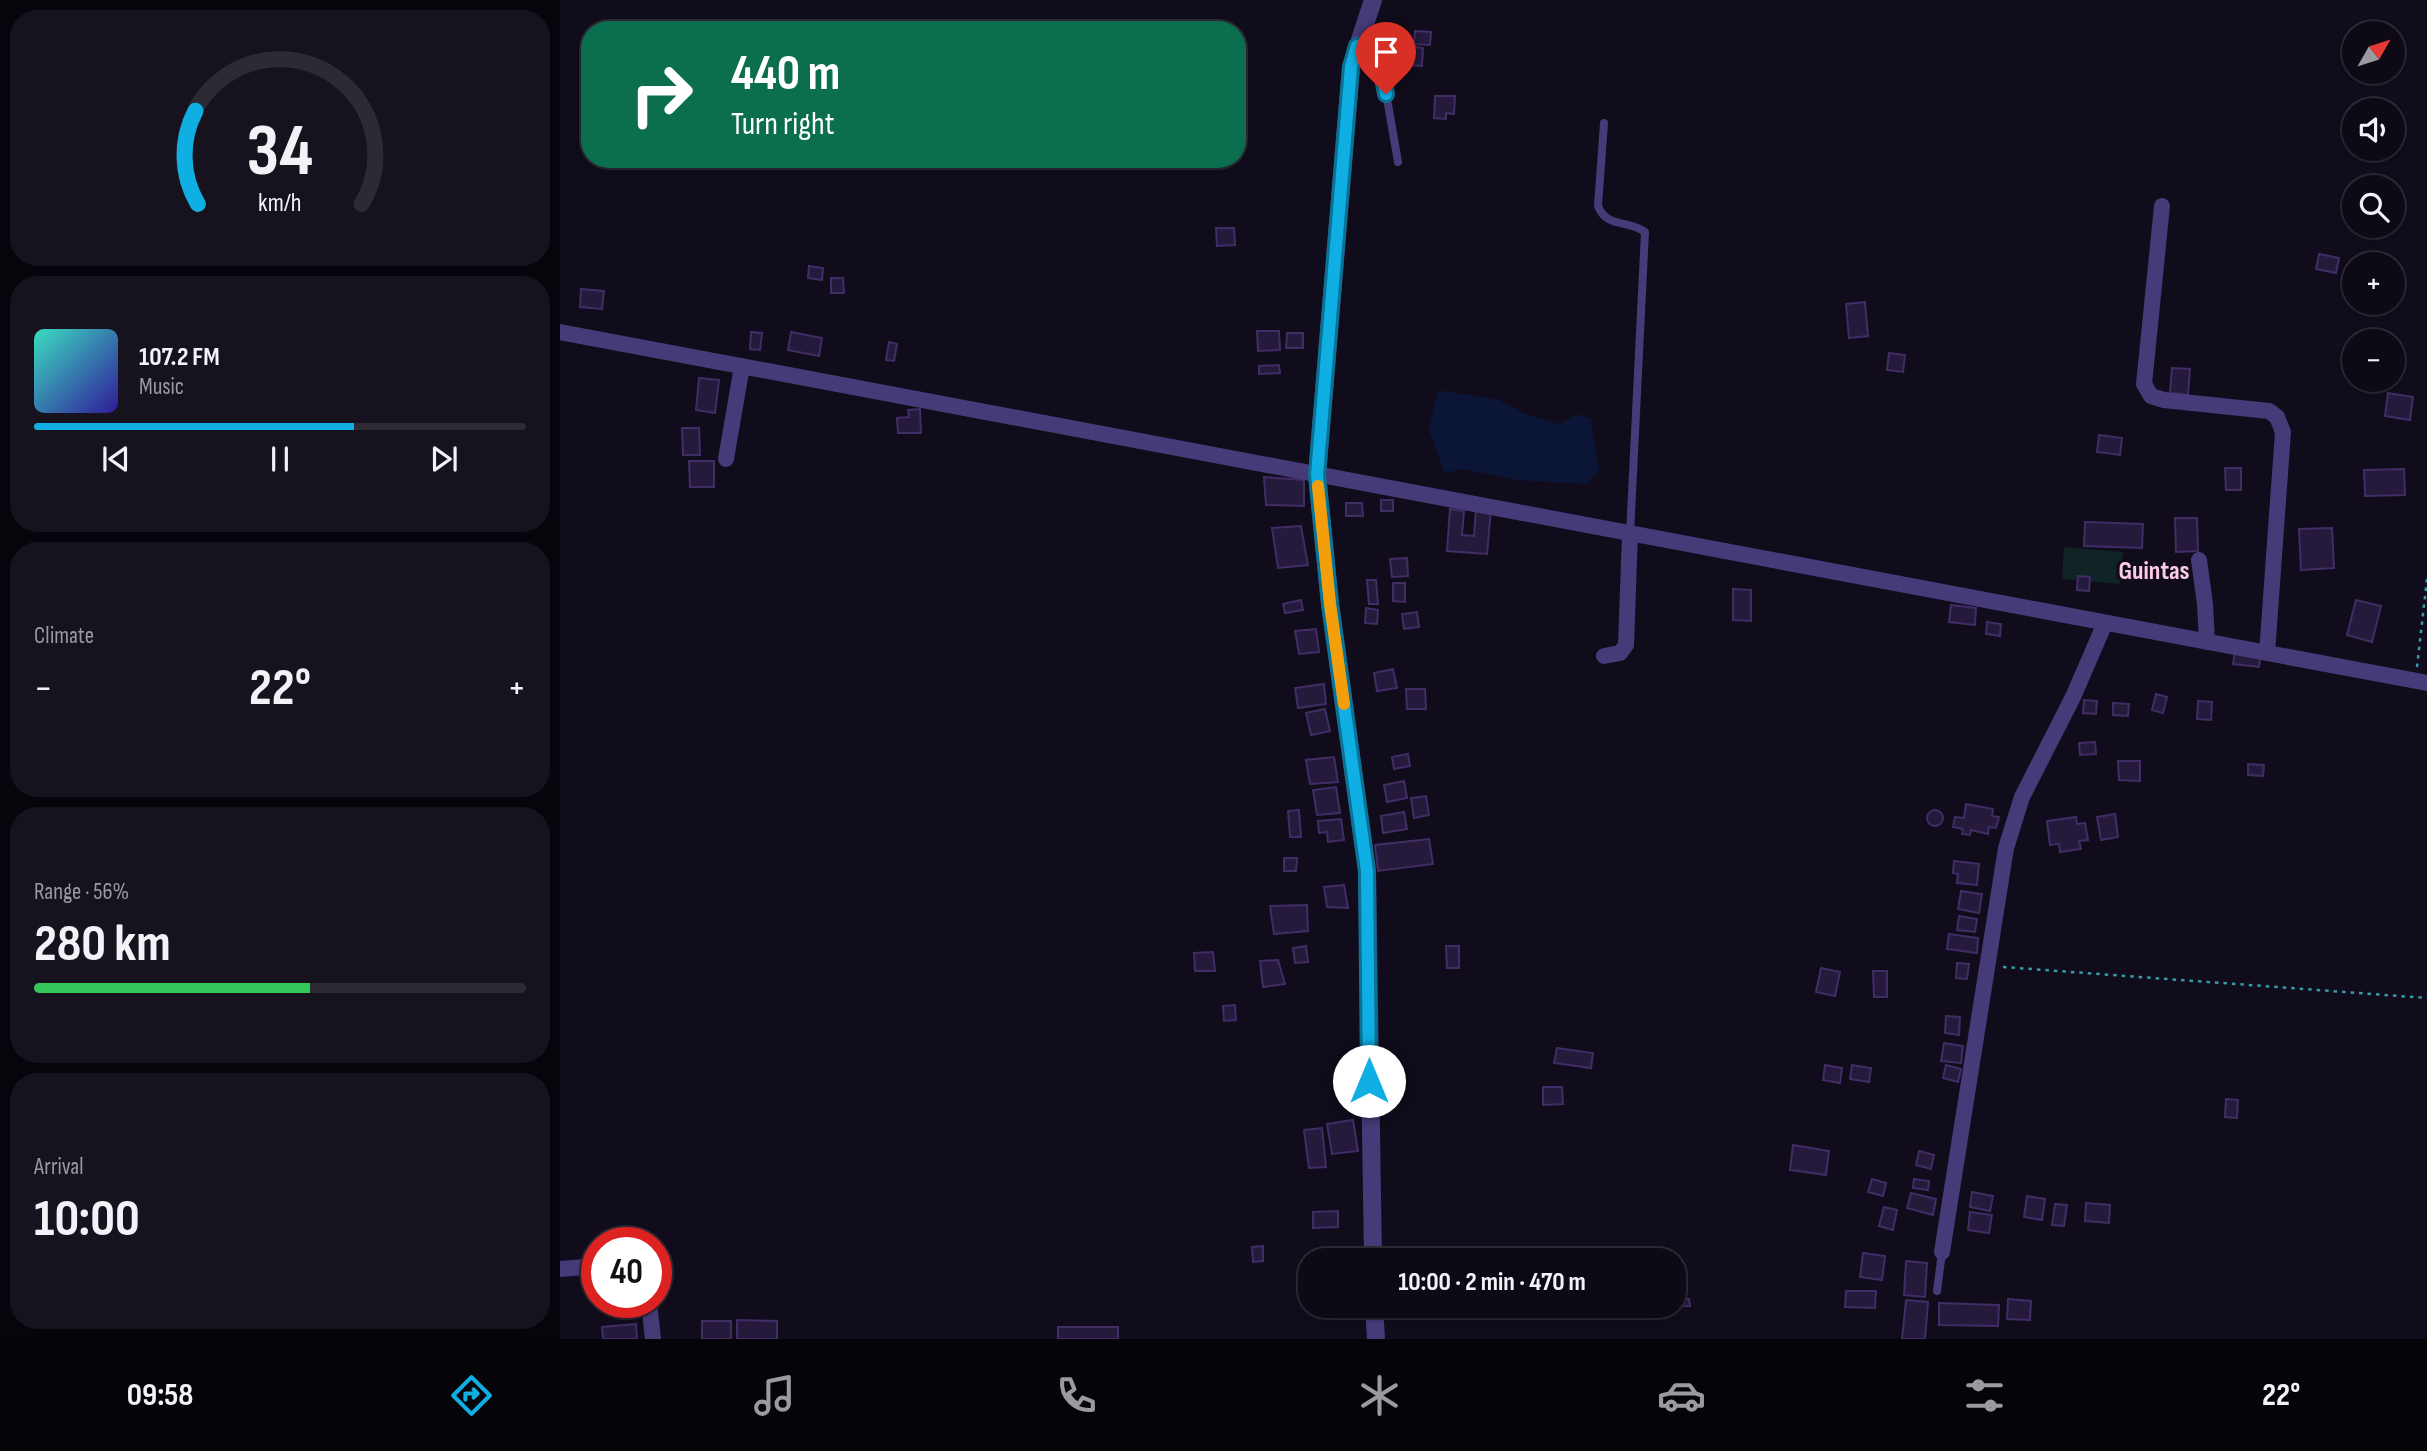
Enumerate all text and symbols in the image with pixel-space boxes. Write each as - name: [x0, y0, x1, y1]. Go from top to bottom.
- north arrow: [2342, 21, 2404, 84]
- map controls: [2342, 21, 2405, 392]
- pin: [1356, 22, 1416, 94]
- icon: arrive: [1367, 33, 1405, 71]
- text: 440 m: [731, 45, 840, 104]
- icon: right: [616, 49, 707, 140]
- button: sound: [2342, 98, 2405, 161]
- text: Turn right: [731, 105, 835, 144]
- text: 34: [247, 108, 313, 196]
- button: search: [2342, 175, 2405, 238]
- text: km/h: [258, 188, 302, 219]
- button: +: [2342, 252, 2405, 315]
- button: −: [2342, 329, 2405, 392]
- text: 107.2 FM: [139, 342, 220, 373]
- text: Music: [139, 373, 184, 401]
- icon: previous: [97, 440, 135, 478]
- icon: pause: [261, 440, 299, 478]
- icon: next: [425, 440, 463, 478]
- district label: Guintas: [2118, 556, 2190, 587]
- text: Climate: [34, 622, 94, 650]
- text: 22°: [249, 657, 311, 720]
- text: −: [34, 666, 53, 711]
- text: +: [507, 666, 526, 711]
- text: Range · 56%: [34, 878, 129, 906]
- text: 280 km: [34, 913, 171, 976]
- position arrow: [1332, 1044, 1406, 1118]
- text: Arrival: [34, 1153, 83, 1181]
- text: 10:00: [34, 1188, 140, 1251]
- speed limit sign: 40: [581, 1227, 672, 1318]
- text: 10:00 · 2 min · 470 m: [1398, 1267, 1586, 1298]
- icon: directions: [447, 1371, 496, 1420]
- icon: music: [750, 1371, 799, 1420]
- icon: phone: [1052, 1371, 1101, 1420]
- icon: climate: [1355, 1371, 1404, 1420]
- icon: car: [1657, 1371, 1706, 1420]
- icon: filters: [1960, 1371, 2009, 1420]
- text: 09:58: [127, 1376, 193, 1415]
- text: 22°: [2262, 1376, 2300, 1415]

